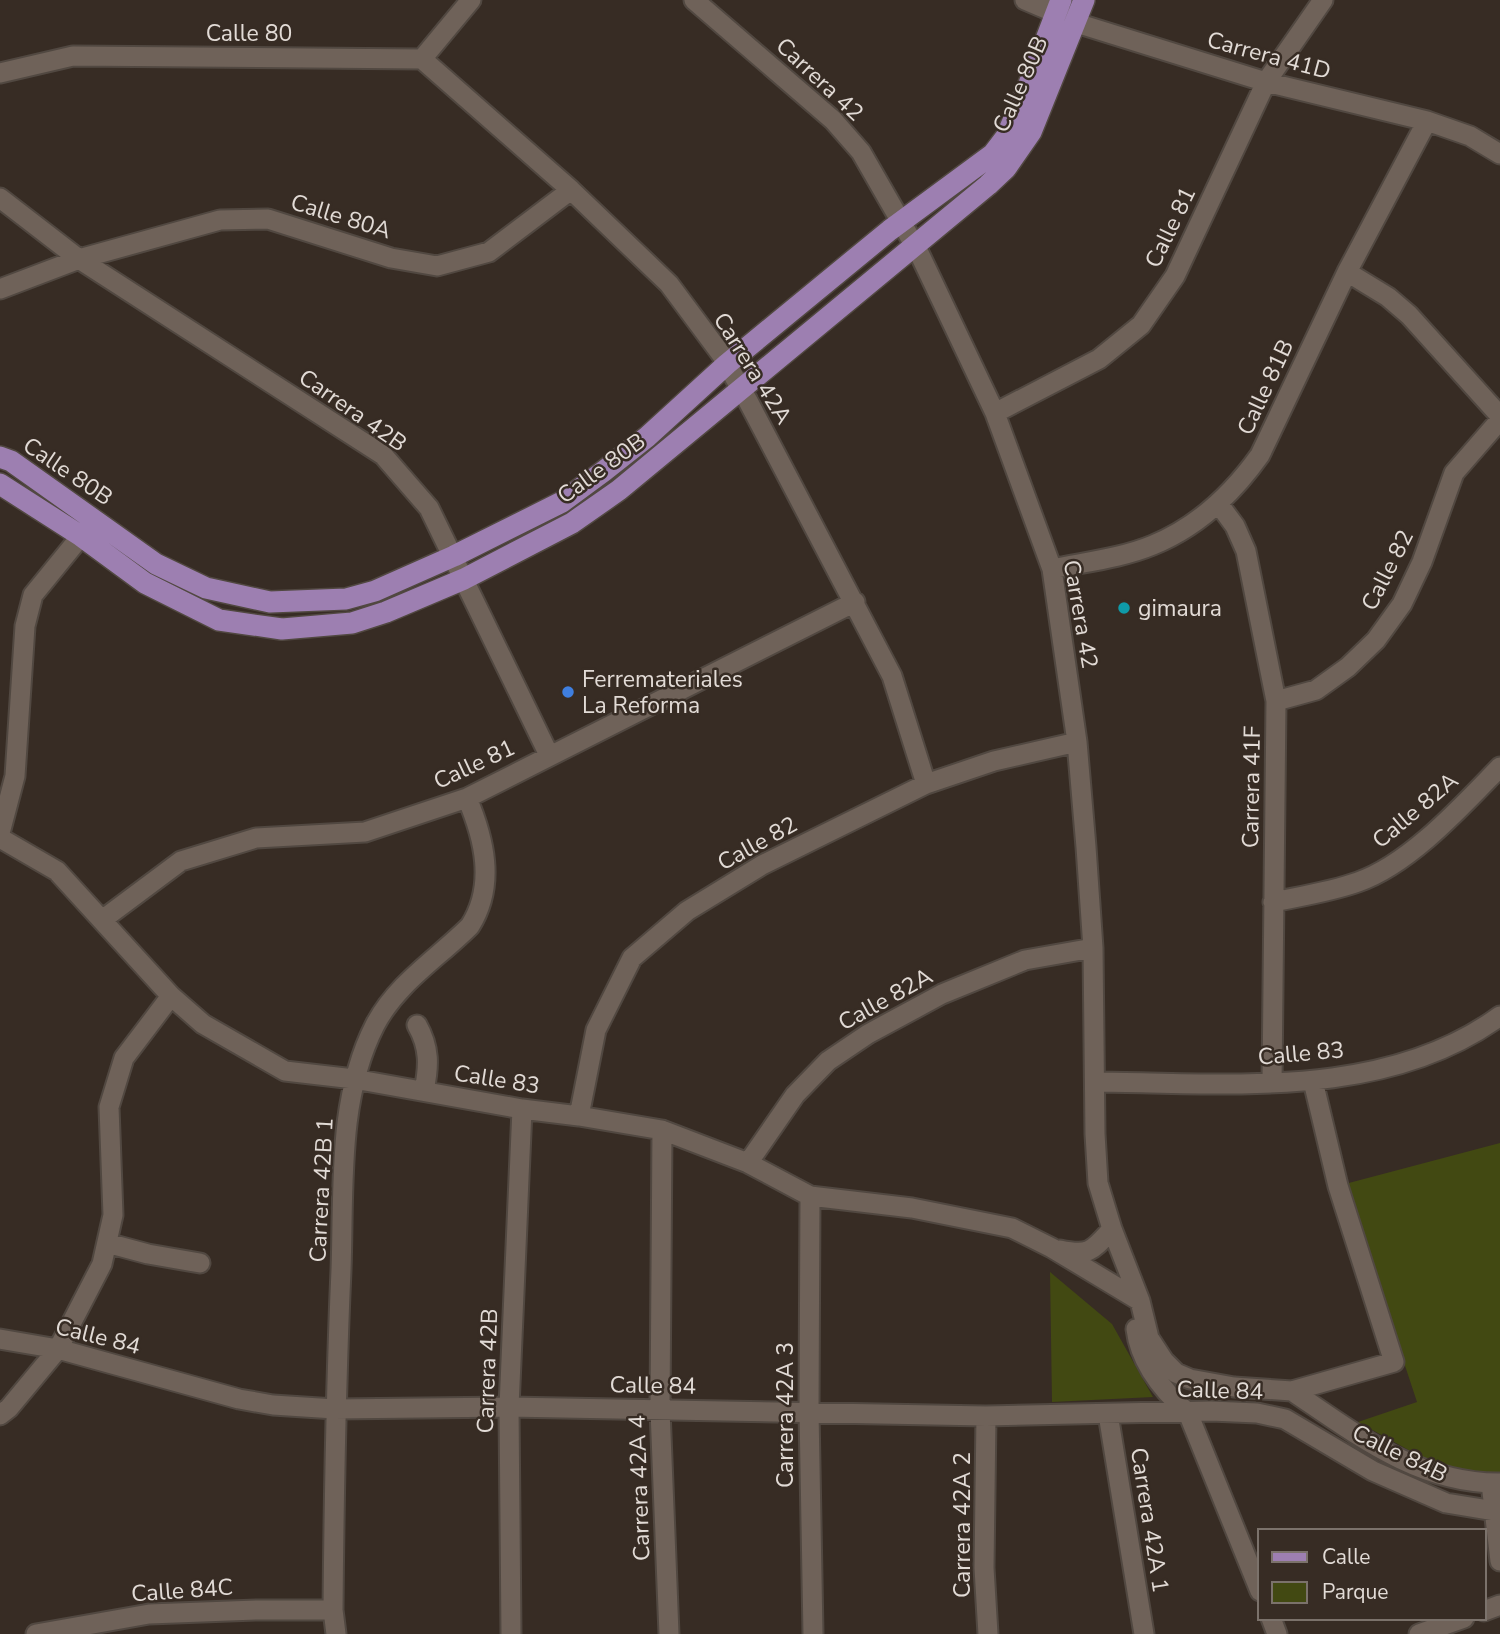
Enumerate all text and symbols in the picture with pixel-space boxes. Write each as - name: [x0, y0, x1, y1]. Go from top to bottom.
- street label: Calle 80: [206, 18, 292, 49]
- street label: Carrera 41D: [1204, 24, 1334, 87]
- street label: Carrera 42: [769, 31, 870, 128]
- street label: Calle 80B: [986, 31, 1055, 137]
- street label: Calle 81: [1138, 182, 1203, 273]
- street label: Calle 80A: [287, 187, 395, 246]
- street label: Carrera 42A: [706, 306, 799, 430]
- street label: Calle 81B: [1230, 334, 1301, 440]
- street label: Carrera 42B: [293, 362, 413, 459]
- street label: Calle 80B: [551, 426, 652, 511]
- street label: Calle 80B: [17, 430, 119, 513]
- street label: Calle 82: [1354, 525, 1421, 616]
- street label: Carrera 42: [1056, 557, 1105, 671]
- place label: gimaura: [1138, 593, 1222, 624]
- marker: gimaura: [1116, 600, 1132, 616]
- place label: Ferremateriales La Reforma: [582, 664, 743, 721]
- marker: Ferremateriales La Reforma: [560, 684, 576, 700]
- street label: Carrera 41F: [1235, 725, 1268, 848]
- street label: Calle 81: [428, 732, 520, 797]
- street label: Calle 82A: [1366, 765, 1465, 855]
- street label: Calle 82: [712, 809, 803, 878]
- street label: Calle 82A: [833, 961, 938, 1038]
- street label: Calle 83: [1257, 1034, 1346, 1073]
- street label: Calle 83: [452, 1057, 542, 1102]
- street label: Carrera 42B 1: [302, 1117, 341, 1263]
- street label: Carrera 42B: [470, 1308, 505, 1434]
- street label: Calle 84: [52, 1311, 144, 1362]
- street label: Carrera 42A 3: [770, 1342, 801, 1488]
- street label: Calle 84: [609, 1369, 697, 1402]
- street label: Calle 84: [1176, 1373, 1264, 1408]
- street label: Carrera 42A 4: [621, 1414, 658, 1562]
- street label: Calle 84B: [1347, 1417, 1452, 1490]
- street label: Carrera 42A 1: [1123, 1445, 1176, 1595]
- street label: Carrera 42A 2: [947, 1452, 978, 1598]
- legend: [1258, 1529, 1486, 1620]
- text: Calle: [1322, 1543, 1370, 1571]
- street label: Calle 84C: [130, 1571, 234, 1610]
- text: Parque: [1322, 1578, 1389, 1606]

